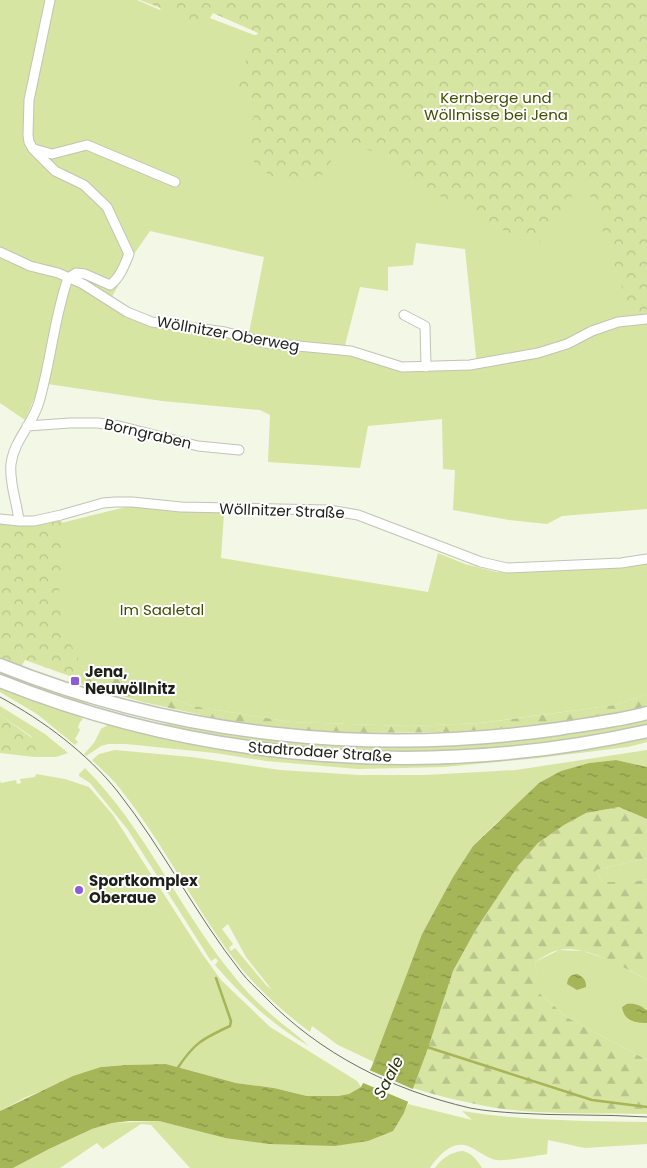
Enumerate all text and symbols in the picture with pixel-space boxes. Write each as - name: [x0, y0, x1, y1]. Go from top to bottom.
- park label: Kernberge und Wöllmisse bei Jena: [424, 87, 568, 125]
- street label: Wöllnitzer Oberweg: [155, 311, 301, 356]
- street label: Borngraben: [102, 413, 194, 454]
- street label: Wöllnitzer Straße: [219, 498, 345, 523]
- park label: Im Saaletal: [120, 599, 204, 620]
- place label: Jena, Neuwöllnitz: [85, 661, 175, 699]
- marker: Jena, Neuwöllnitz: [69, 675, 81, 687]
- street label: Stadtrodaer Straße: [248, 736, 393, 767]
- place label: Sportkomplex Oberaue: [89, 870, 198, 908]
- marker: Sportkomplex Oberaue: [73, 884, 85, 896]
- water label: Saale: [368, 1052, 409, 1102]

